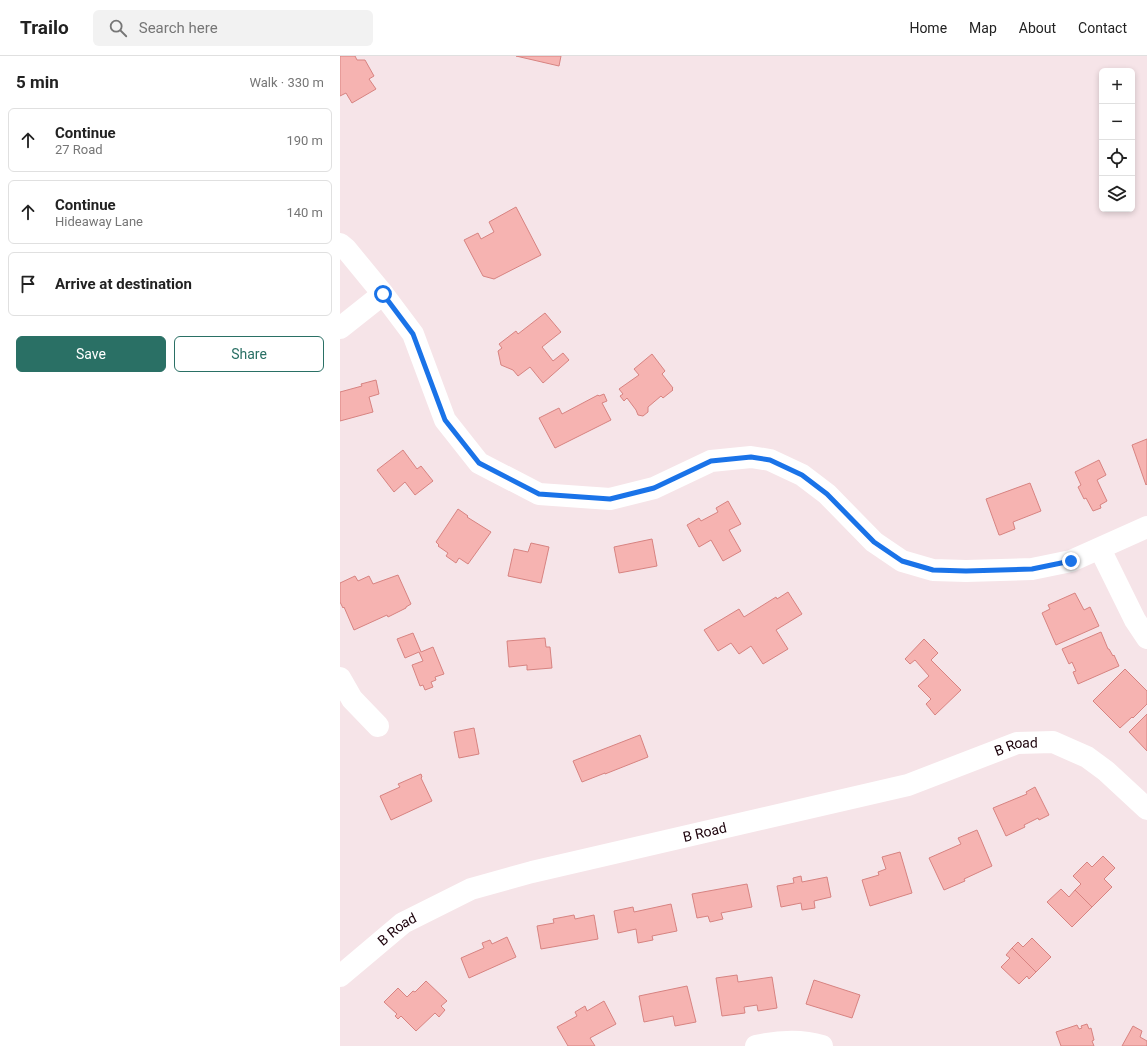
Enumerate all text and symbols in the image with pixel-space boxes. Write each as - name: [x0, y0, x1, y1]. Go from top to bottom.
- search box: [93, 10, 373, 46]
- text: Trailo: [20, 16, 69, 39]
- icon: search: [107, 17, 129, 39]
- text: Search here: [139, 19, 218, 37]
- text: Home: [909, 20, 947, 36]
- text: Map: [969, 20, 997, 36]
- text: About: [1019, 20, 1056, 36]
- text: Contact: [1078, 20, 1127, 36]
- map controls: [1099, 68, 1135, 212]
- button: +: [1099, 68, 1135, 104]
- text: 5 min: [16, 72, 59, 92]
- text: Walk · 330 m: [249, 75, 324, 90]
- button: −: [1099, 104, 1135, 140]
- text: Continue: [55, 124, 116, 142]
- icon: ahead: [17, 129, 39, 151]
- text: 190 m: [286, 133, 323, 148]
- button: locate: [1099, 140, 1135, 176]
- text: 27 Road: [55, 142, 103, 157]
- button: layers: [1099, 176, 1135, 212]
- text: Continue: [55, 196, 116, 214]
- icon: ahead: [17, 201, 39, 223]
- text: 140 m: [286, 205, 323, 220]
- text: Hideaway Lane: [55, 214, 143, 229]
- icon: arrive: [17, 273, 39, 295]
- text: Arrive at destination: [55, 275, 192, 293]
- route start: [374, 285, 392, 303]
- button: Save: [16, 336, 166, 372]
- button: Share: [174, 336, 324, 372]
- route end: [1062, 552, 1080, 570]
- street label: B Road: [992, 734, 1038, 759]
- street label: B Road: [681, 819, 728, 845]
- street label: B Road: [374, 910, 419, 949]

